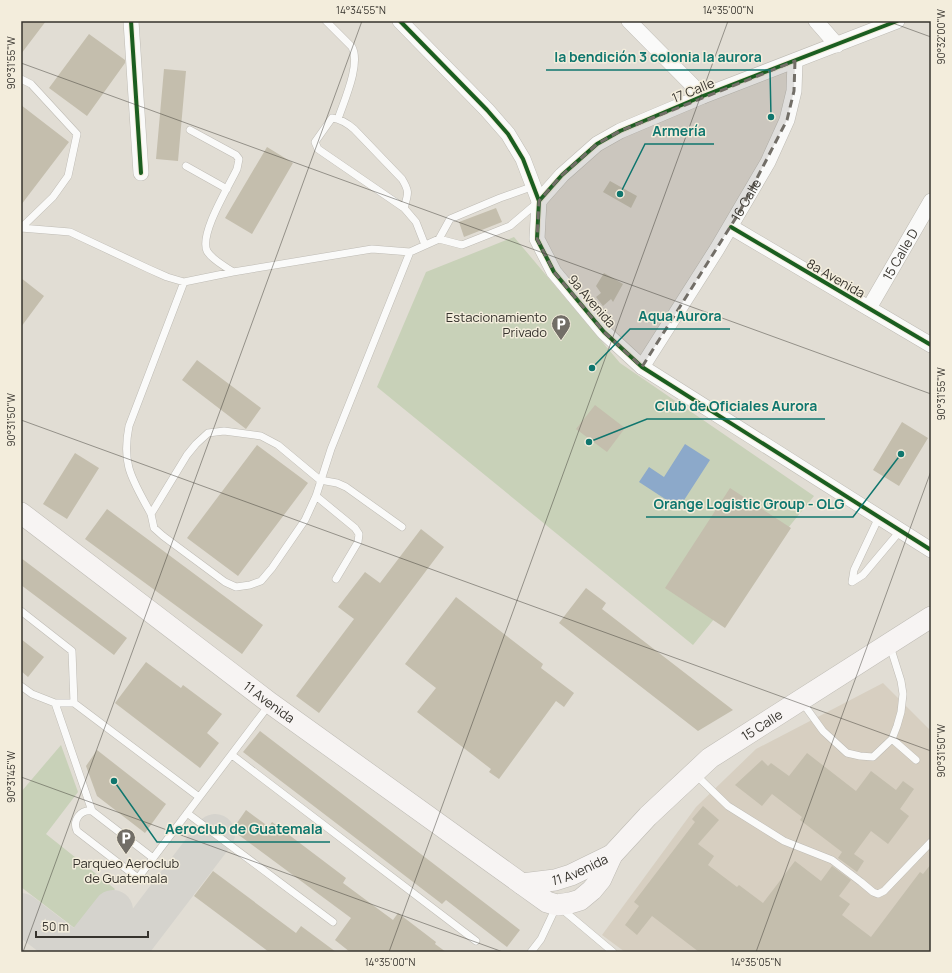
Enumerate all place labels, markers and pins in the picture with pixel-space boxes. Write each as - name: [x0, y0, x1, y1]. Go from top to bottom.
- callout: la bendición 3 colonia la aurora: [546, 44, 770, 70]
- callout: Armería: [645, 118, 714, 144]
- callout: Aqua Aurora: [630, 303, 730, 329]
- place label: Estacionamiento Privado: [446, 308, 547, 341]
- parking icon: Estacionamiento Privado: [550, 313, 572, 341]
- callout: Club de Oficiales Aurora: [647, 393, 825, 419]
- callout: Orange Logistic Group - OLG: [646, 491, 853, 517]
- callout: Aeroclub de Guatemala: [157, 816, 330, 842]
- parking icon: Parqueo Aeroclub de Guatemala: [115, 827, 137, 855]
- place label: Parqueo Aeroclub de Guatemala: [73, 854, 179, 887]

